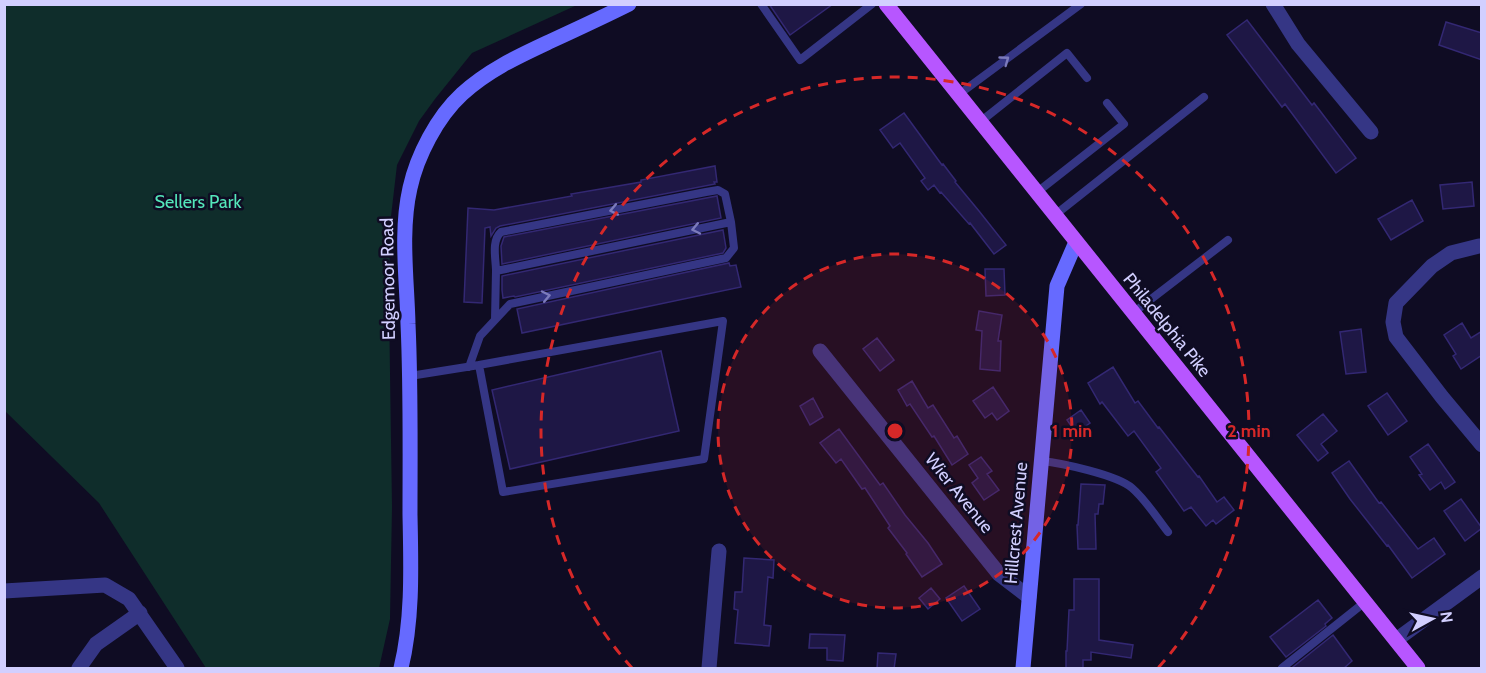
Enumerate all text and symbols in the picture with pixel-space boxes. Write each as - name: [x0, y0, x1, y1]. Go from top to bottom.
- one-way arrow: [998, 56, 1009, 67]
- park label: Sellers Park: [155, 191, 242, 213]
- one-way arrow: [609, 203, 619, 216]
- street label: Edgemoor Road: [376, 218, 400, 340]
- one-way arrow: [691, 222, 701, 235]
- street label: Philadelphia Pike: [1118, 269, 1216, 381]
- one-way arrow: [541, 290, 551, 303]
- text: 1 min: [1052, 420, 1092, 442]
- text: 2 min: [1227, 420, 1271, 442]
- centre of rings: [885, 421, 905, 441]
- street label: Wier Avenue: [920, 448, 998, 538]
- street label: Hillcrest Avenue: [1000, 461, 1032, 585]
- north arrow: [1402, 589, 1462, 649]
- text: N: [1436, 610, 1457, 624]

